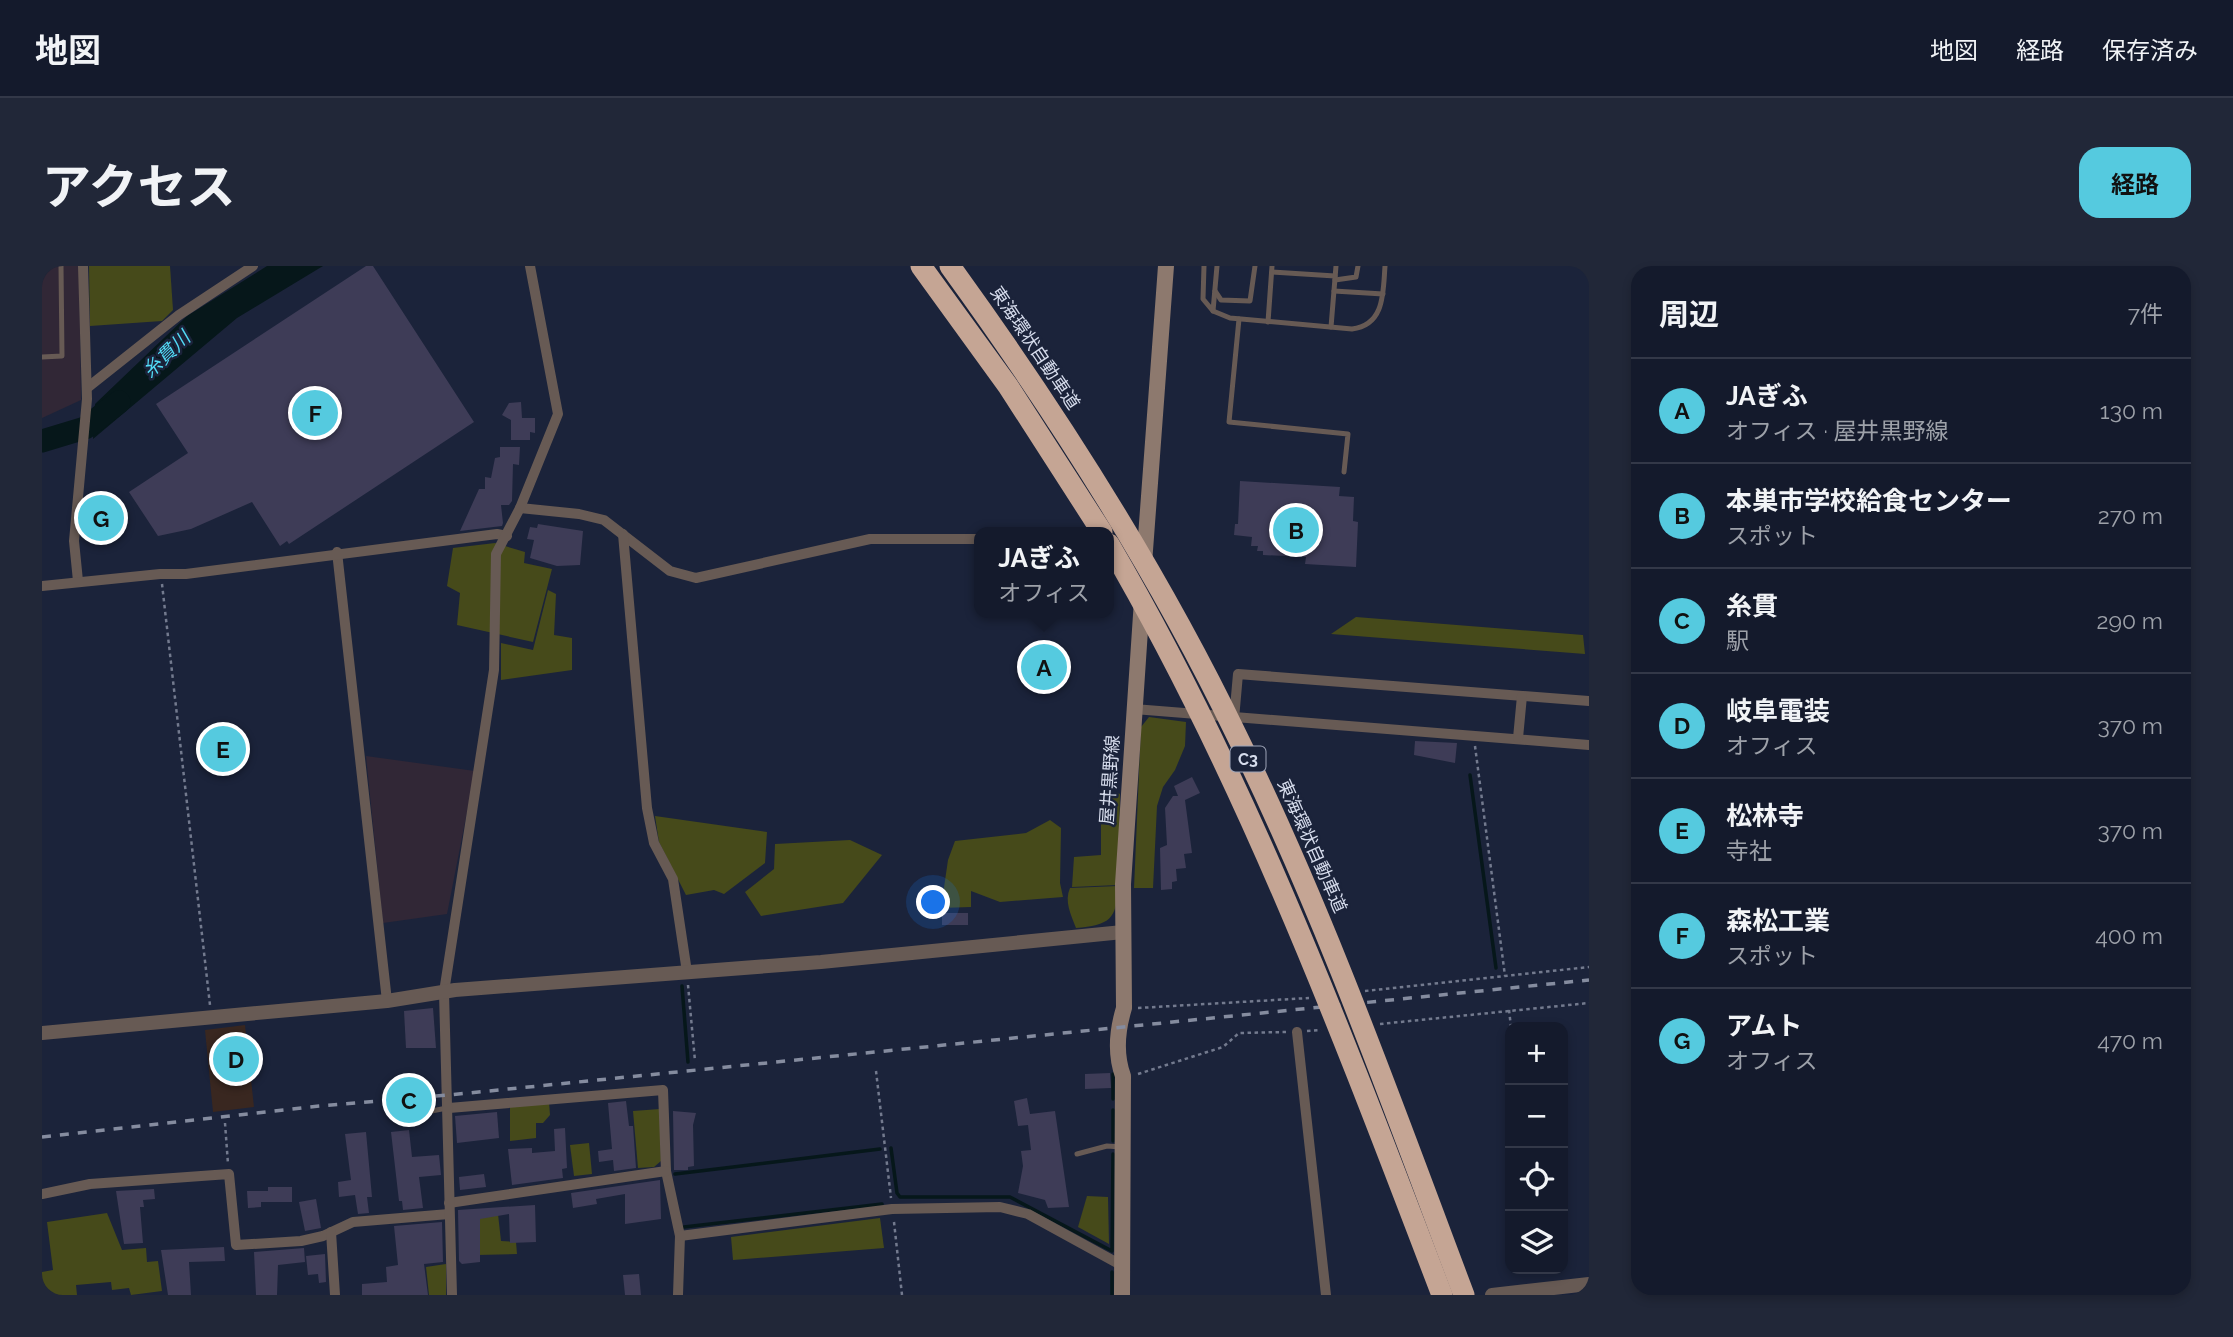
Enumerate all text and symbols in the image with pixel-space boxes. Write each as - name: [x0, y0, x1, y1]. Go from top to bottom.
- text: 地図: [35, 31, 101, 70]
- text: 地図: [1930, 36, 1978, 65]
- text: 経路: [2016, 36, 2064, 65]
- text: 保存済み: [2102, 36, 2198, 65]
- button: 経路: [2079, 147, 2191, 218]
- text: アクセス: [42, 158, 236, 215]
- street label: 東海環状自動車道: [986, 282, 1084, 413]
- text: 周辺: [1659, 297, 1719, 332]
- text: 7件: [2128, 300, 2163, 327]
- water label: 糸貫川: [138, 325, 196, 382]
- text: JAぎふ: [1726, 381, 1808, 411]
- pin: F: [292, 387, 338, 439]
- text: A: [1674, 397, 1690, 424]
- text: 130 m: [2100, 397, 2163, 424]
- text: オフィス · 屋井黒野線: [1726, 417, 1949, 444]
- text: 本巣市学校給食センター: [1726, 486, 2012, 516]
- pin: G: [78, 492, 124, 544]
- text: B: [1674, 502, 1690, 529]
- text: 270 m: [2098, 502, 2163, 529]
- pin: B: [1273, 504, 1319, 556]
- text: スポット: [1726, 522, 1818, 549]
- popup: [974, 527, 1114, 618]
- text: JAぎふ: [998, 543, 1080, 573]
- text: オフィス: [998, 579, 1090, 606]
- text: 糸貫: [1726, 591, 1778, 621]
- text: C: [1674, 607, 1690, 634]
- text: 290 m: [2096, 607, 2163, 634]
- text: 駅: [1726, 627, 1749, 654]
- pin: A: [1021, 641, 1067, 693]
- text: 岐阜電装: [1726, 696, 1830, 726]
- text: D: [1674, 712, 1690, 739]
- text: 370 m: [2098, 712, 2163, 739]
- pin: E: [200, 723, 246, 775]
- text: オフィス: [1726, 732, 1818, 759]
- street label: 屋井黒野線: [1096, 734, 1123, 826]
- road number: C3: [1230, 746, 1266, 772]
- street label: 東海環状自動車道: [1274, 776, 1351, 916]
- text: 松林寺: [1726, 801, 1804, 831]
- text: E: [1675, 817, 1689, 844]
- text: 370 m: [2098, 817, 2163, 844]
- text: 寺社: [1726, 837, 1772, 864]
- your location: [916, 885, 950, 919]
- text: 森松工業: [1726, 906, 1830, 936]
- text: F: [1675, 922, 1689, 949]
- text: 400 m: [2095, 922, 2163, 949]
- text: スポット: [1726, 942, 1818, 969]
- text: アムト: [1726, 1011, 1802, 1041]
- map controls: [1505, 1022, 1568, 1274]
- button: +: [1505, 1022, 1568, 1085]
- text: G: [1674, 1027, 1690, 1054]
- text: 470 m: [2097, 1027, 2163, 1054]
- pin: D: [213, 1033, 259, 1085]
- text: オフィス: [1726, 1047, 1818, 1074]
- pin: C: [386, 1074, 432, 1126]
- button: −: [1505, 1085, 1568, 1148]
- button: locate: [1505, 1148, 1568, 1211]
- button: layers: [1505, 1211, 1568, 1274]

